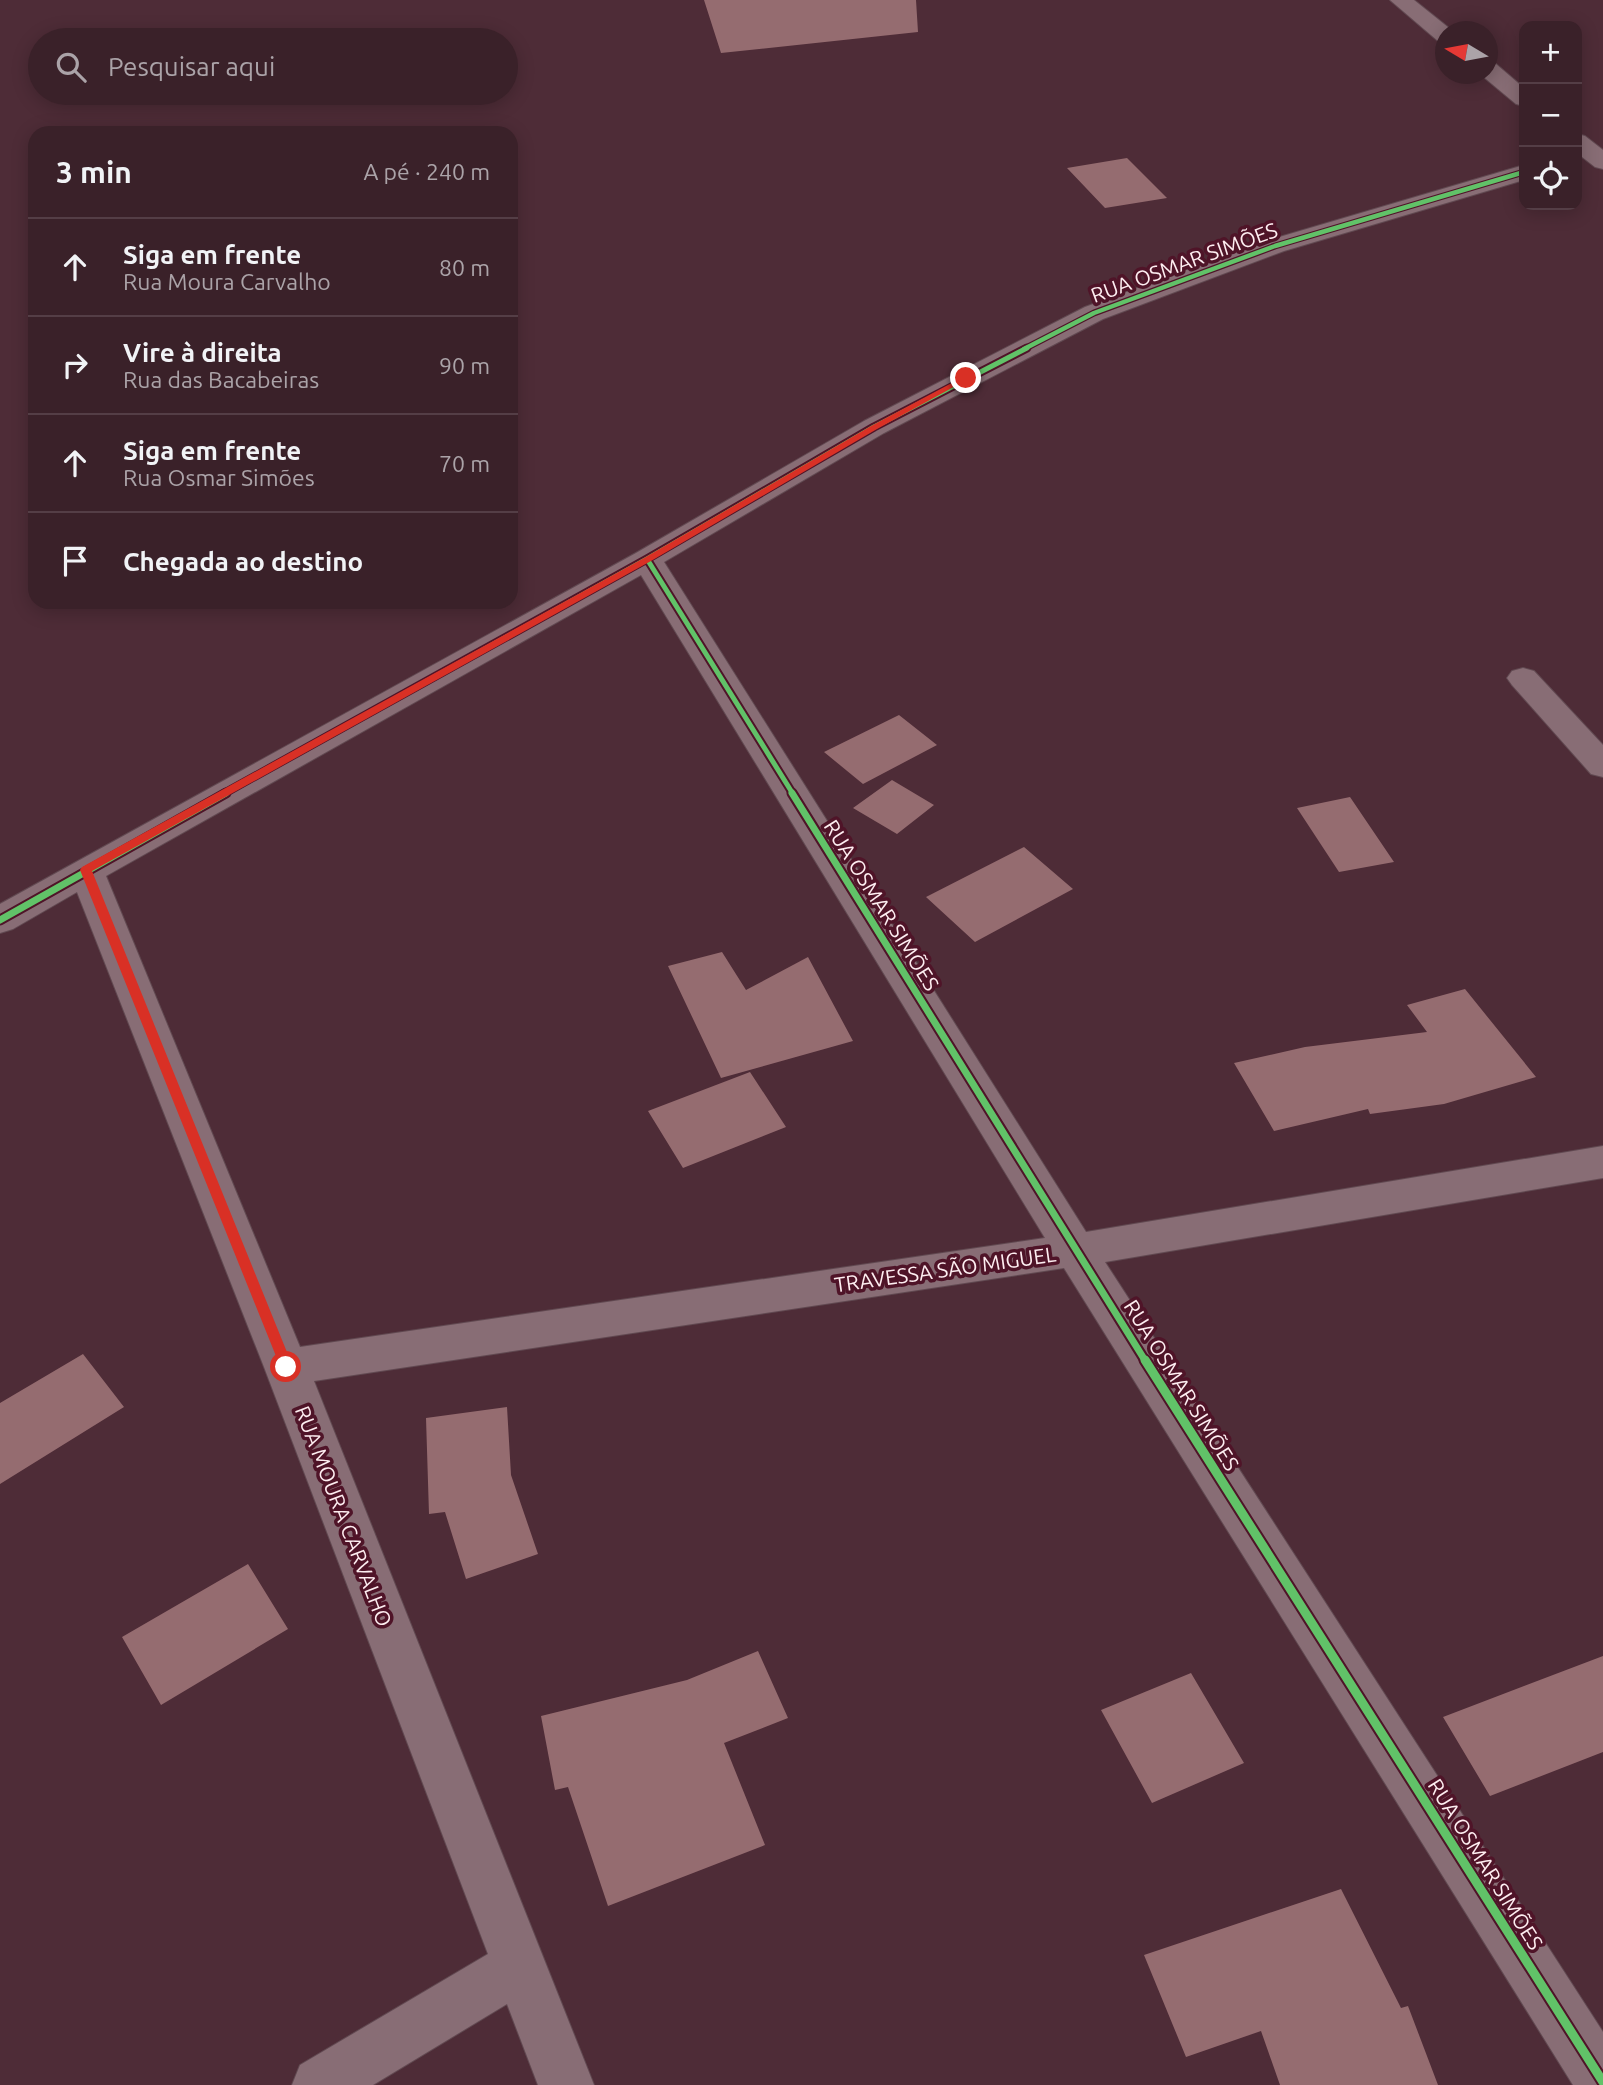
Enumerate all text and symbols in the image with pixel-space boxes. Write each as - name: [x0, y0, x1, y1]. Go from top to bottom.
- north arrow: [1435, 21, 1498, 84]
- map controls: [1519, 21, 1582, 210]
- button: +: [1519, 21, 1582, 84]
- search box: [28, 28, 518, 105]
- icon: search: [52, 48, 90, 86]
- text: Pesquisar aqui: [108, 52, 275, 81]
- button: −: [1519, 84, 1582, 147]
- button: locate: [1519, 147, 1582, 210]
- text: 3 min: [56, 155, 132, 189]
- text: A pé · 240 m: [363, 159, 490, 184]
- street label: RUA OSMAR SIMÕES: [1087, 217, 1281, 307]
- text: Siga em frente: [123, 240, 301, 269]
- icon: ahead: [56, 248, 94, 286]
- text: 80 m: [439, 255, 490, 280]
- text: Rua Moura Carvalho: [123, 269, 331, 294]
- text: Vire à direita: [123, 338, 282, 367]
- icon: right: [56, 346, 94, 384]
- text: 90 m: [439, 353, 490, 378]
- route end: [950, 362, 981, 393]
- text: Rua das Bacabeiras: [123, 367, 319, 392]
- text: Siga em frente: [123, 436, 301, 465]
- icon: ahead: [56, 444, 94, 482]
- text: 70 m: [439, 451, 490, 476]
- text: Rua Osmar Simões: [123, 465, 315, 490]
- icon: arrive: [56, 542, 94, 580]
- text: Chegada ao destino: [123, 547, 363, 576]
- street label: RUA OSMAR SIMÕES: [820, 815, 944, 995]
- street label: TRAVESSA SÃO MIGUEL: [833, 1242, 1058, 1296]
- street label: RUA OSMAR SIMÕES: [1120, 1295, 1244, 1475]
- route start: [270, 1351, 301, 1382]
- street label: RUA MOURA CARVALHO: [291, 1402, 397, 1630]
- street label: RUA OSMAR SIMÕES: [1424, 1774, 1548, 1954]

